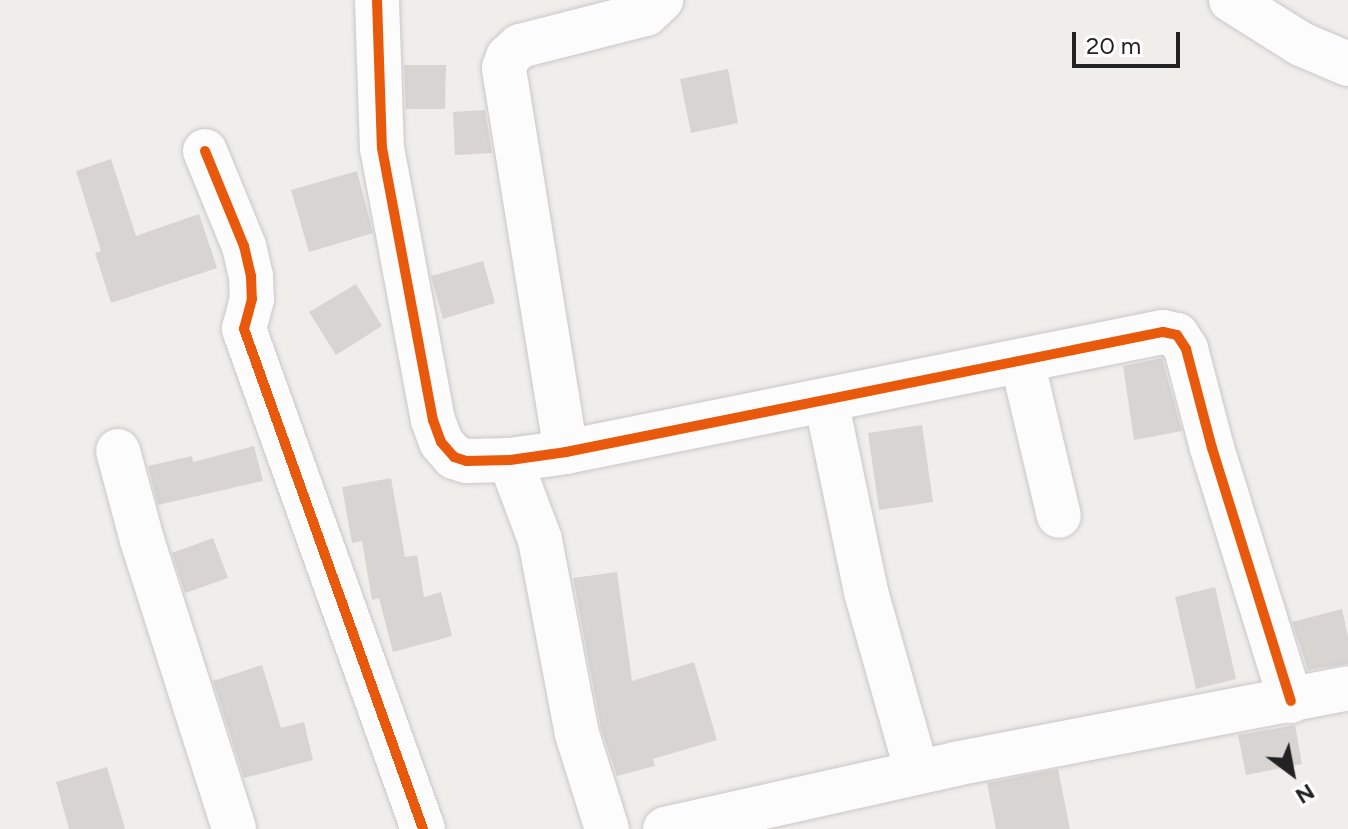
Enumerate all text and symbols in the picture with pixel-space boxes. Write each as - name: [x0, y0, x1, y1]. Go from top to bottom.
- scale bar: [1076, 16, 1184, 66]
- text: 20 m: [1086, 31, 1141, 60]
- north arrow: [1252, 733, 1332, 813]
- text: N: [1291, 778, 1319, 810]

